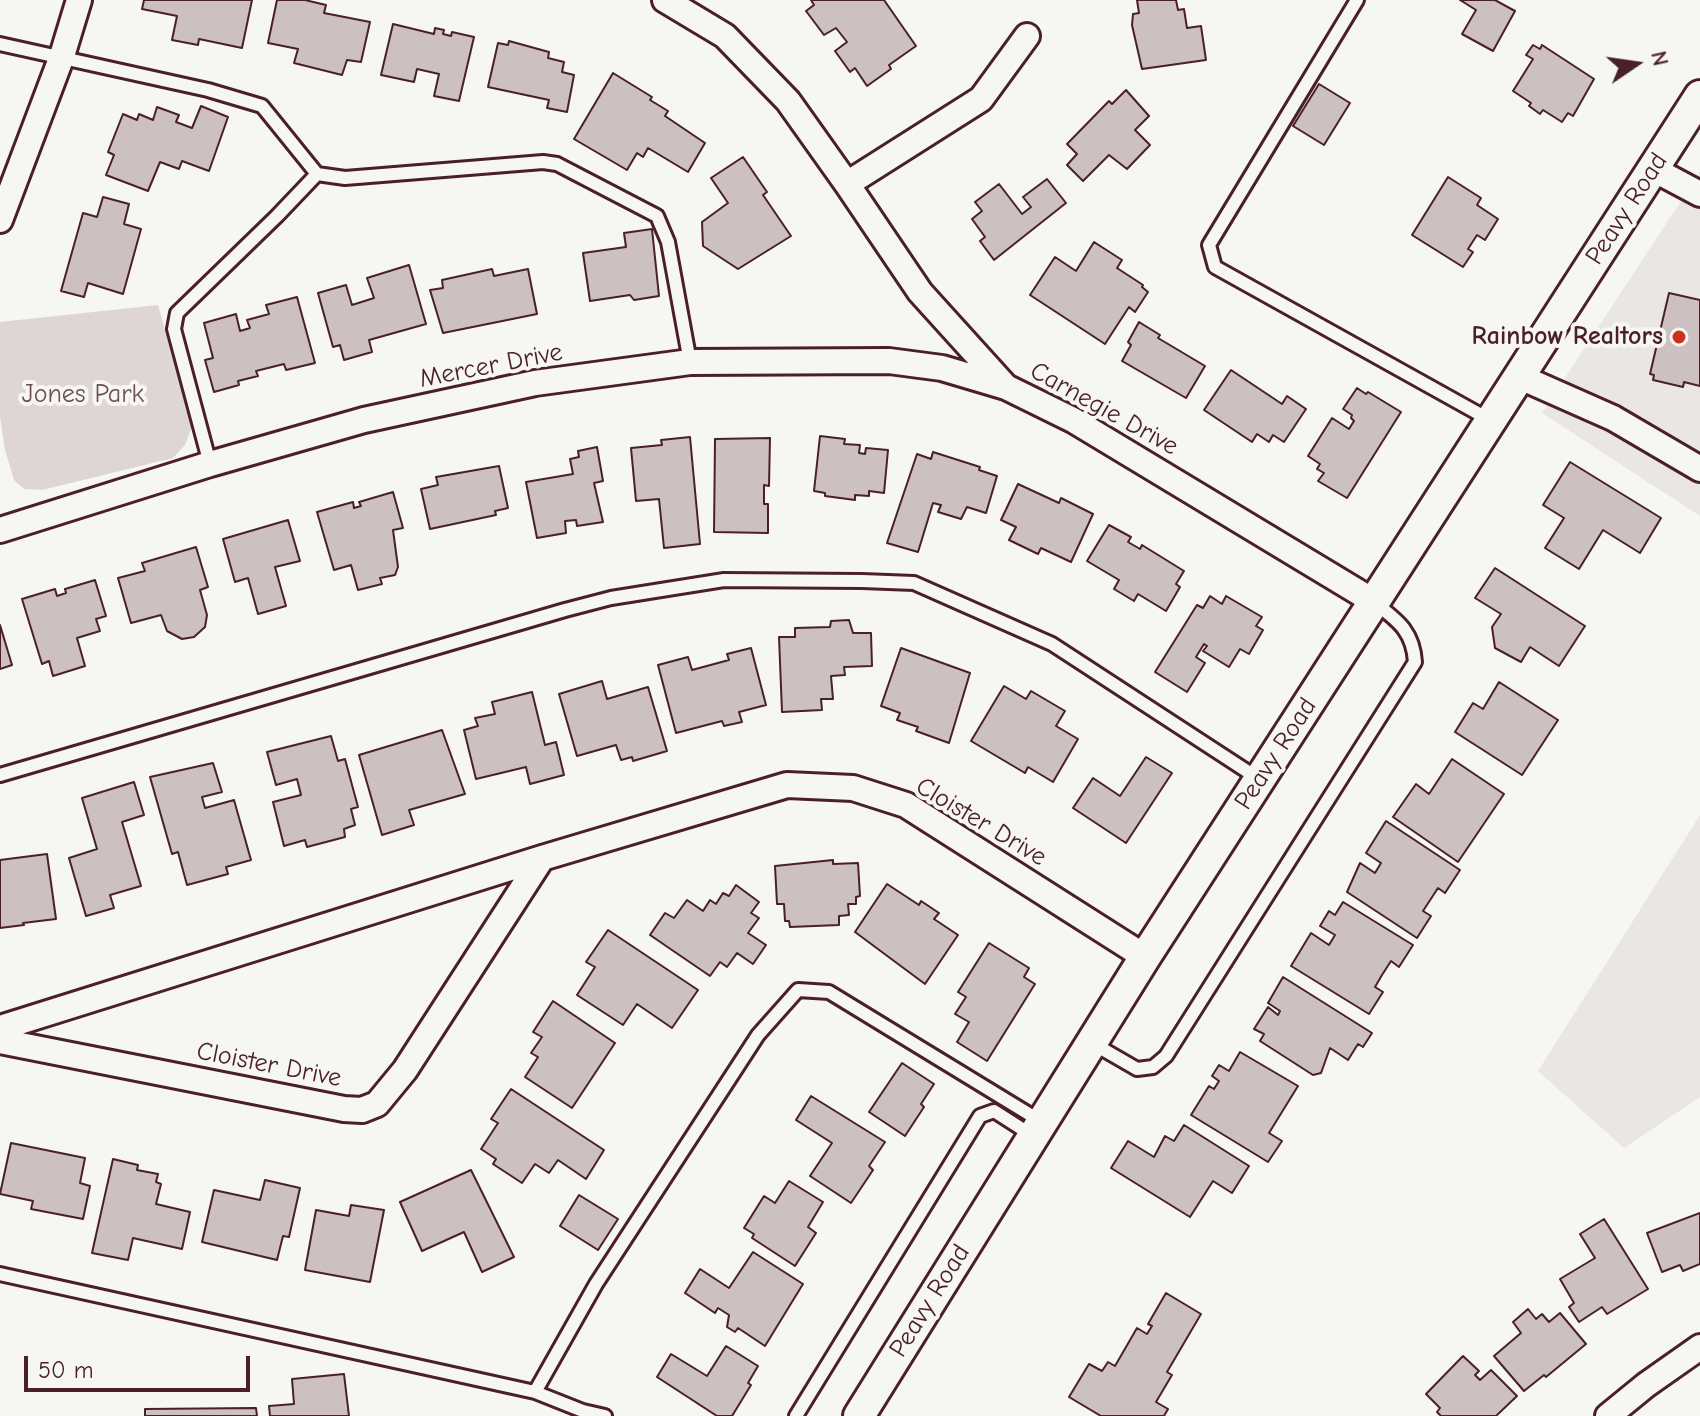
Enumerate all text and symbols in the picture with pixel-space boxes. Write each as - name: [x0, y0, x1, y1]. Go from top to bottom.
- north arrow: [1596, 24, 1676, 104]
- text: N: [1645, 49, 1674, 69]
- street label: Peavy Road: [1579, 147, 1675, 271]
- place label: Rainbow Realtors: [1472, 321, 1663, 353]
- marker: Rainbow Realtors: [1670, 328, 1688, 346]
- street label: Mercer Drive: [417, 337, 565, 395]
- street label: Carnegie Drive: [1025, 355, 1183, 463]
- park label: Jones Park: [22, 379, 144, 411]
- street label: Peavy Road: [1228, 692, 1324, 816]
- street label: Cloister Drive: [910, 771, 1052, 873]
- street label: Cloister Drive: [194, 1036, 344, 1094]
- street label: Peavy Road: [883, 1239, 977, 1363]
- scale bar: [28, 1340, 254, 1390]
- text: 50 m: [38, 1356, 94, 1384]

